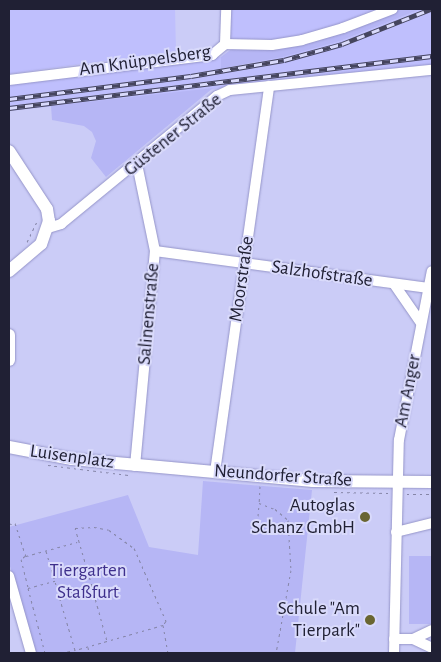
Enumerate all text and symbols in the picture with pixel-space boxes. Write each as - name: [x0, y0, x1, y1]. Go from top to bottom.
- street label: Am Knüppelsberg: [78, 40, 212, 82]
- street label: Güstener Straße: [120, 89, 226, 181]
- street label: Moorstraße: [225, 235, 259, 323]
- street label: Salzhofstraße: [270, 256, 374, 292]
- street label: Salinenstraße: [133, 262, 165, 366]
- street label: Am Anger: [390, 353, 426, 429]
- street label: Luisenplatz: [28, 440, 116, 474]
- street label: Neundorfer Straße: [213, 460, 353, 492]
- place label: Autoglas Schanz GmbH: [251, 495, 355, 539]
- marker: Autoglas Schanz GmbH: [359, 511, 371, 523]
- park label: Tiergarten Staßfurt: [50, 560, 126, 604]
- place label: Schule "Am Tierpark": [278, 598, 360, 642]
- marker: Schule "Am Tierpark": [364, 614, 376, 626]

